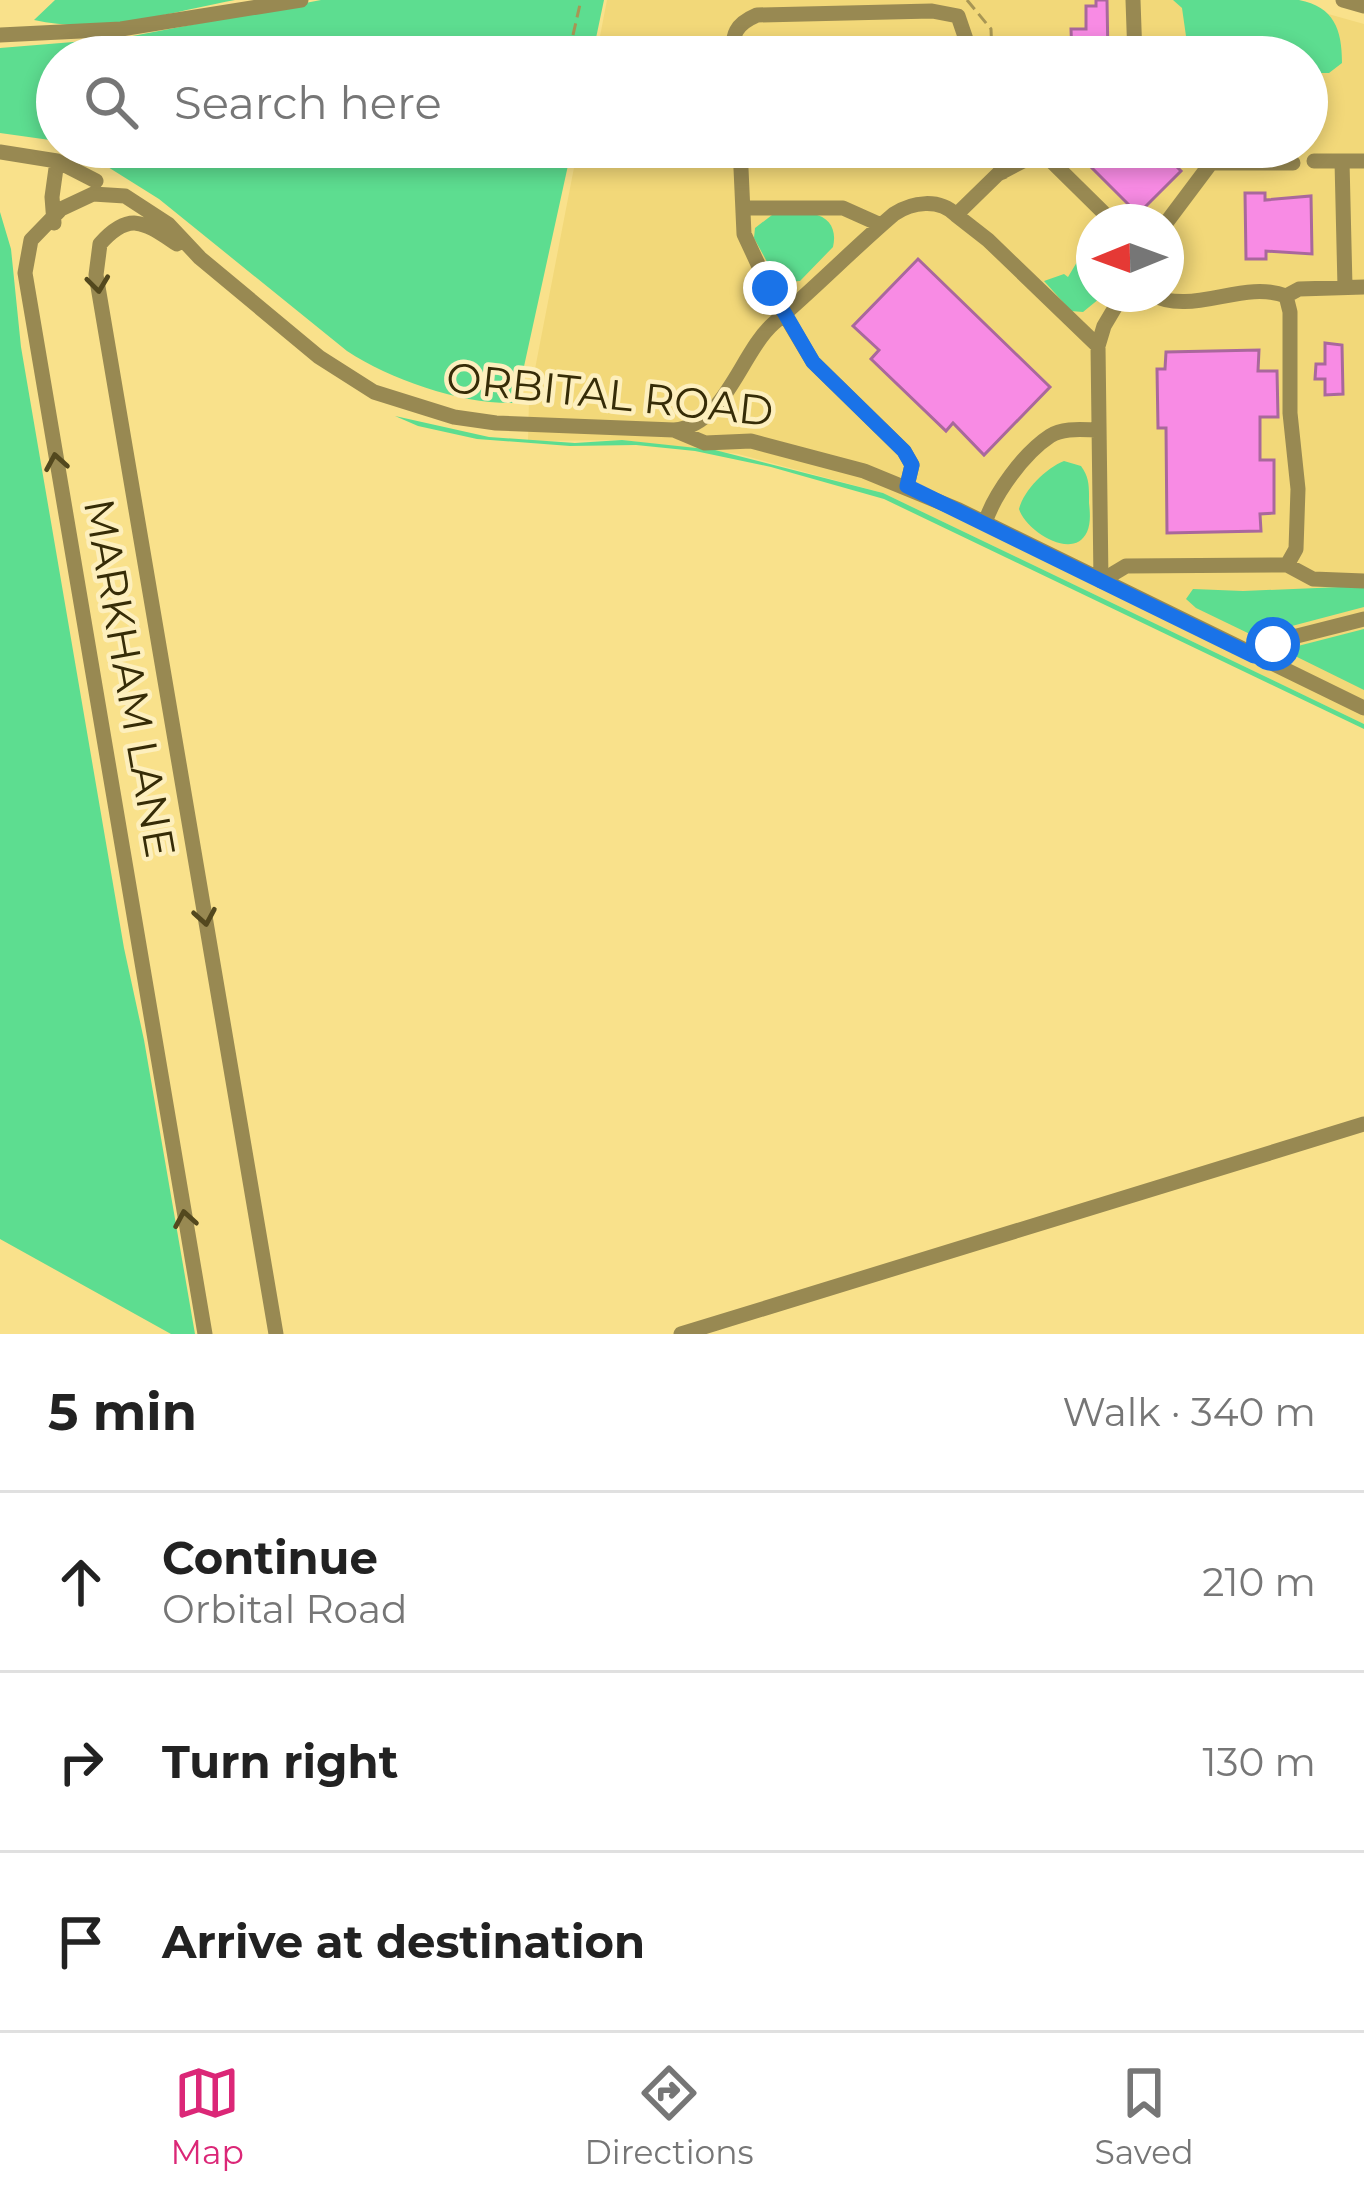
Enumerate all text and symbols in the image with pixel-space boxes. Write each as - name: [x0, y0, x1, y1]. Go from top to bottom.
- search box: [36, 36, 1328, 168]
- icon: search: [78, 69, 144, 135]
- text: Search here: [174, 75, 442, 130]
- north arrow: [1076, 204, 1184, 312]
- route end: [743, 261, 797, 315]
- one-way arrow: [85, 275, 111, 294]
- street label: ORBITAL ROAD: [444, 351, 776, 437]
- one-way arrow: [45, 452, 70, 472]
- street label: MARKHAM LANE: [73, 495, 187, 861]
- route start: [1246, 617, 1300, 671]
- one-way arrow: [191, 907, 217, 927]
- one-way arrow: [174, 1209, 199, 1229]
- text: 5 min: [48, 1381, 197, 1443]
- text: Walk · 340 m: [1063, 1388, 1316, 1436]
- text: Continue: [162, 1530, 378, 1585]
- icon: ahead: [48, 1549, 114, 1615]
- text: 210 m: [1202, 1558, 1316, 1606]
- text: Orbital Road: [162, 1585, 407, 1633]
- icon: right: [48, 1729, 114, 1795]
- text: Turn right: [162, 1734, 398, 1789]
- text: 130 m: [1203, 1738, 1316, 1786]
- icon: arrive: [48, 1909, 114, 1975]
- text: Arrive at destination: [162, 1914, 645, 1969]
- tab: Map: [170, 2060, 244, 2172]
- tab: Directions: [585, 2060, 754, 2172]
- tab: Saved: [1094, 2060, 1194, 2172]

